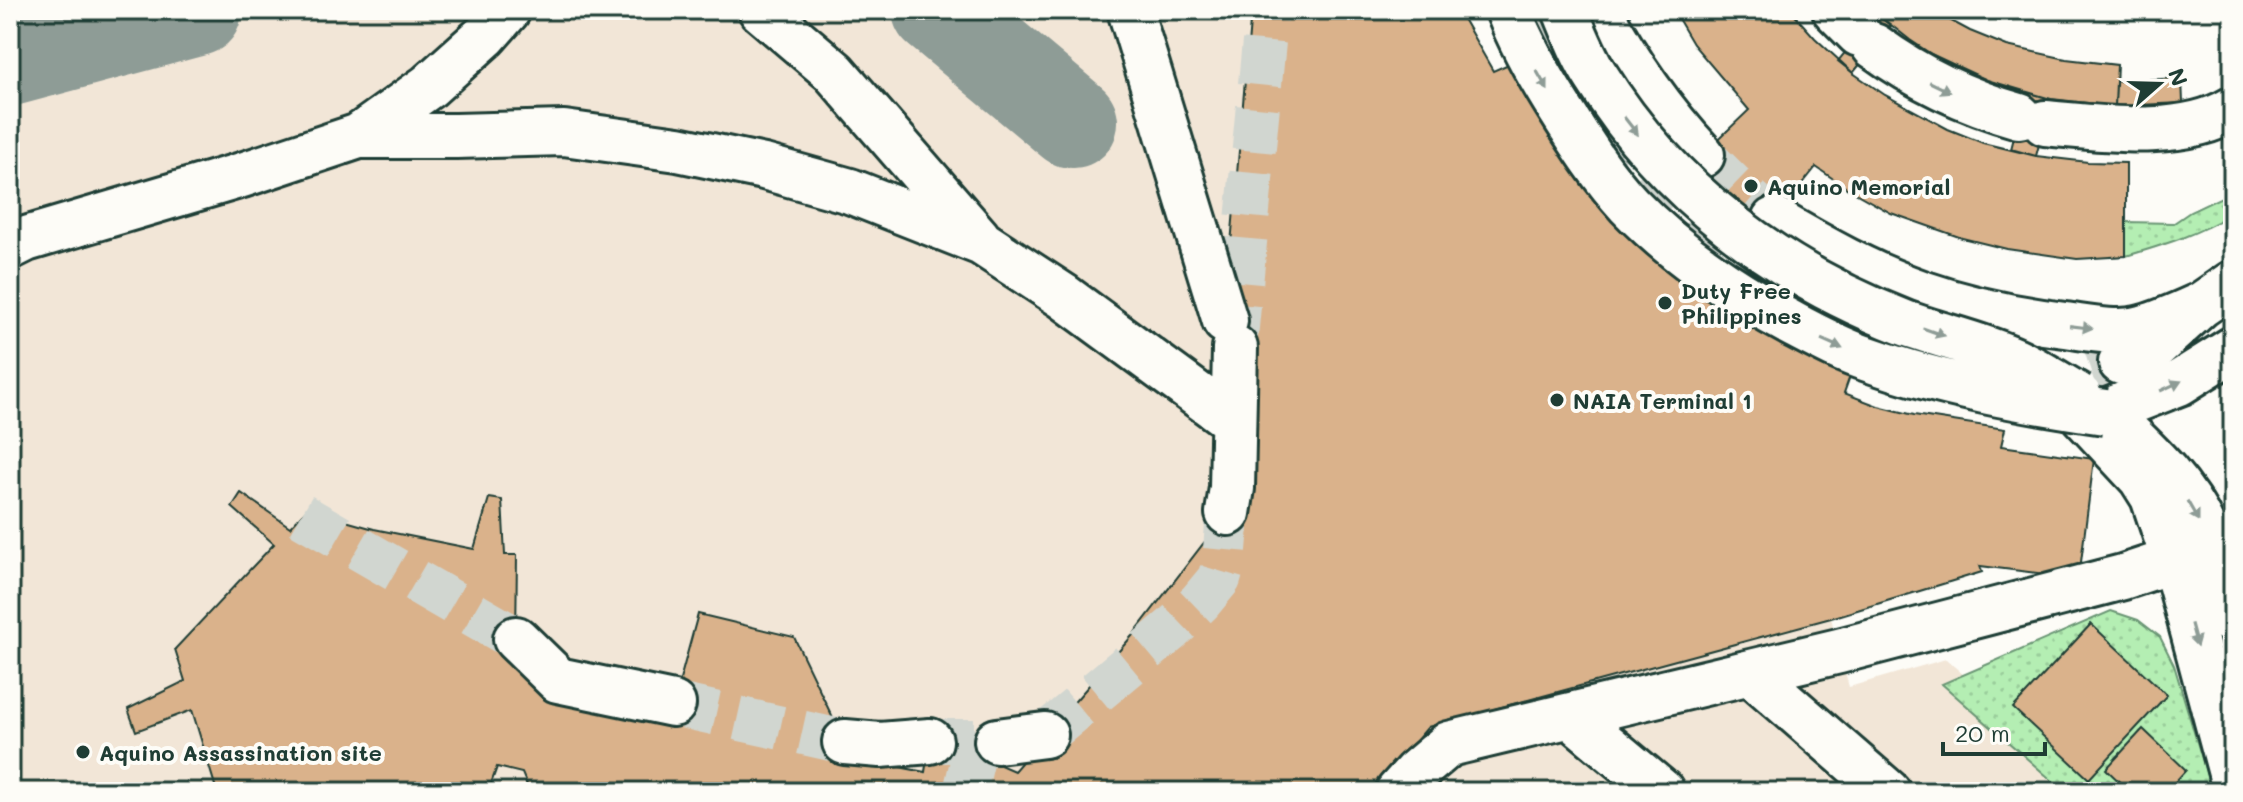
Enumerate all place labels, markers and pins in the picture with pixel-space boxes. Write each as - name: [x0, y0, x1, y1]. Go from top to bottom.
- place label: Aquino Memorial: [1767, 172, 1951, 201]
- marker: Aquino Memorial: [1742, 177, 1760, 195]
- place label: Duty Free Philippines: [1681, 276, 1802, 330]
- marker: Duty Free Philippines: [1656, 294, 1674, 312]
- place label: NAIA Terminal 1: [1573, 386, 1752, 415]
- marker: NAIA Terminal 1: [1548, 391, 1566, 409]
- place label: Aquino Assassination site: [99, 738, 382, 767]
- marker: Aquino Assassination site: [74, 743, 92, 761]

